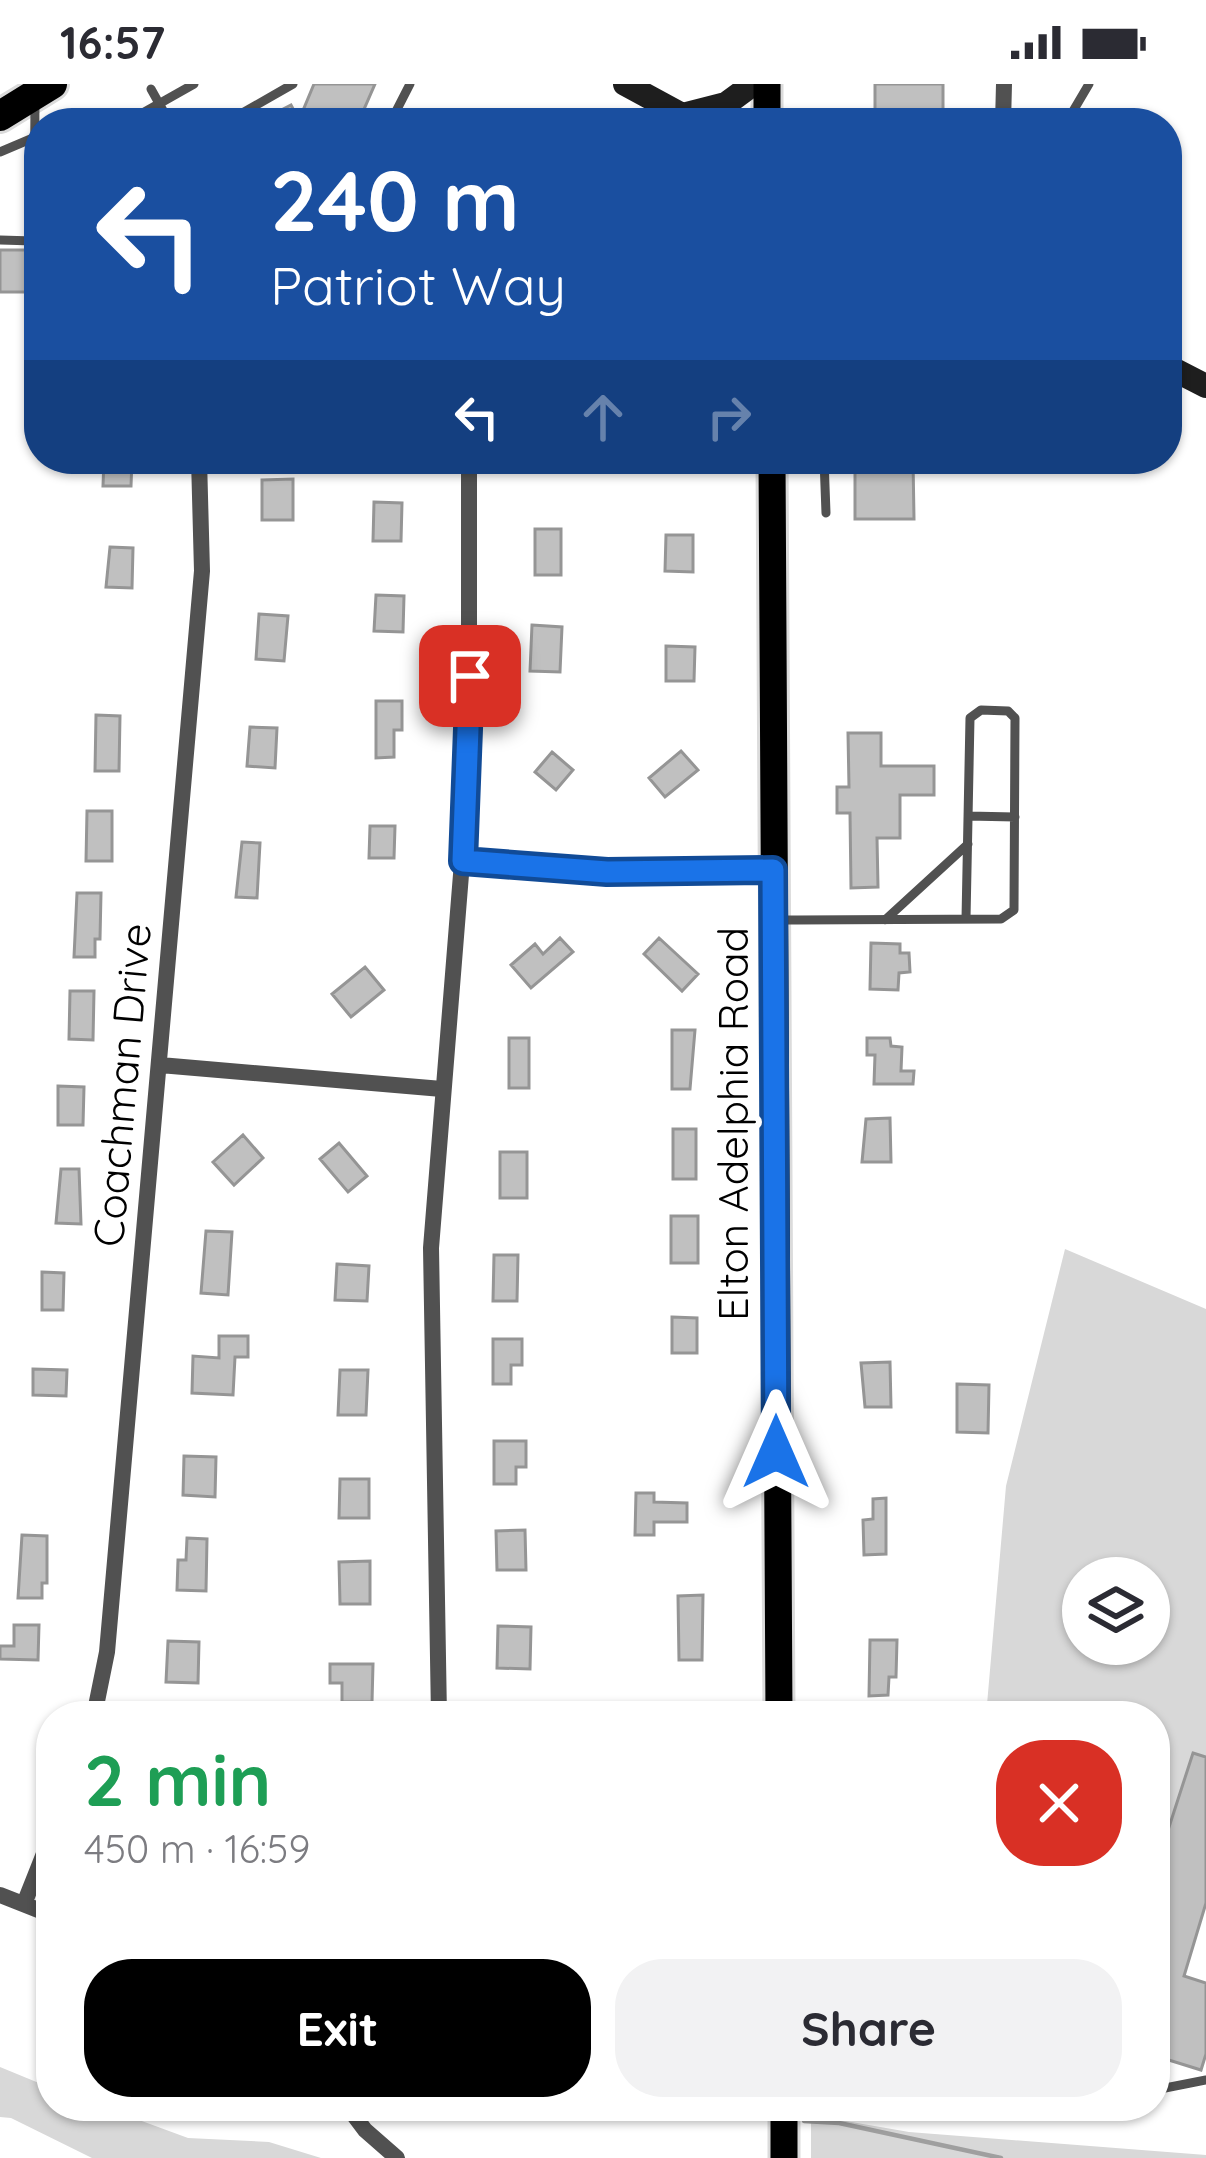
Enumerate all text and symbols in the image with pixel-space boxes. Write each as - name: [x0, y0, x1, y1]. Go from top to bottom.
- text: 16:57: [60, 14, 165, 70]
- text: 240 m: [270, 147, 520, 252]
- icon: left: [72, 156, 228, 312]
- text: Patriot Way: [270, 251, 566, 319]
- icon: left: [444, 384, 510, 450]
- icon: ahead: [570, 384, 636, 450]
- icon: right: [696, 384, 762, 450]
- pin: [419, 625, 521, 727]
- icon: arrive: [437, 643, 503, 709]
- street label: Coachman Drive: [81, 921, 162, 1249]
- street label: Elton Adelphia Road: [706, 927, 759, 1321]
- position arrow: [713, 1389, 839, 1515]
- map controls: [1062, 1557, 1170, 1665]
- button: layers: [1062, 1557, 1170, 1665]
- text: 2 min: [84, 1734, 271, 1824]
- button: close: [996, 1740, 1122, 1866]
- text: 450 m · 16:59: [84, 1824, 310, 1873]
- button: Exit: [84, 1959, 591, 2097]
- button: Share: [615, 1959, 1122, 2097]

